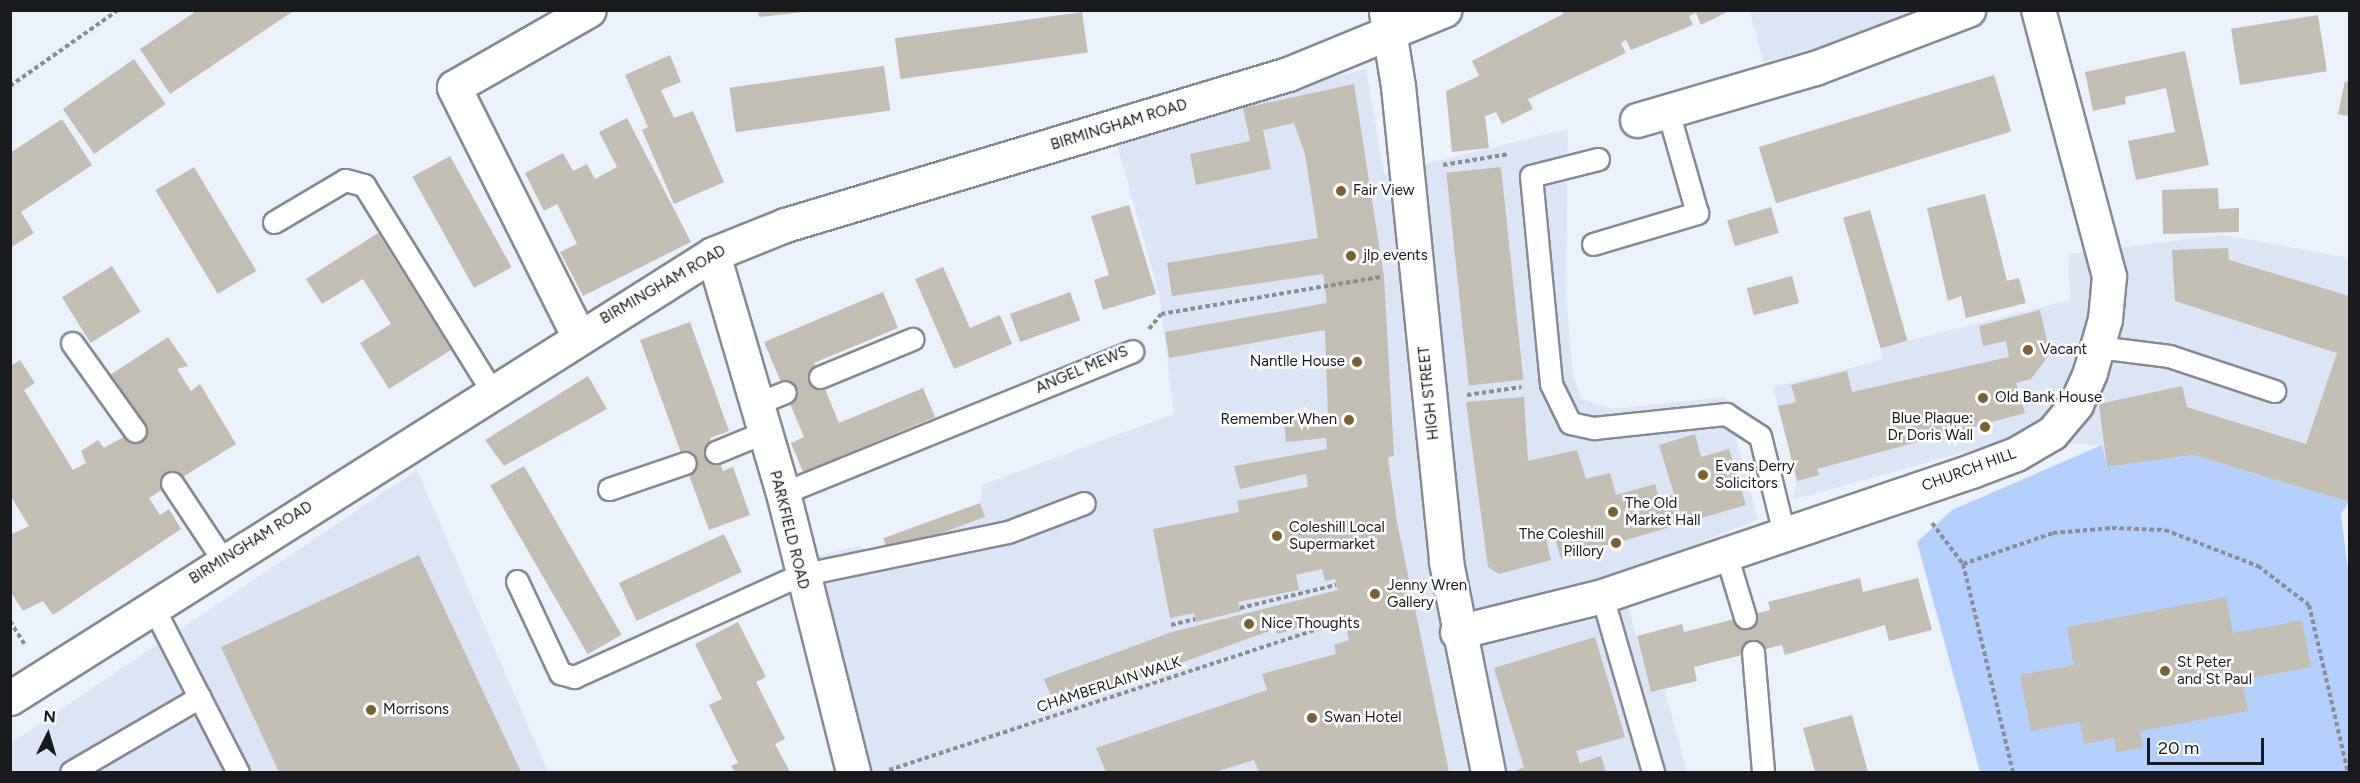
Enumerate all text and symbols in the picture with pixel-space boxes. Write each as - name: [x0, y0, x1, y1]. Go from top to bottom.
- street label: BIRMINGHAM ROAD: [1049, 96, 1189, 154]
- place label: Fair View: [1353, 182, 1415, 200]
- marker: Fair View: [1334, 184, 1348, 198]
- street label: BIRMINGHAM ROAD: [597, 242, 729, 328]
- place label: jlp events: [1363, 247, 1428, 265]
- marker: jlp events: [1344, 249, 1358, 263]
- place label: Vacant: [2040, 341, 2087, 359]
- street label: ANGEL MEWS: [1033, 342, 1131, 398]
- marker: Vacant: [2021, 343, 2035, 357]
- street label: HIGH STREET: [1415, 345, 1443, 441]
- place label: Nantlle House: [1250, 353, 1345, 371]
- marker: Nantlle House: [1350, 355, 1364, 369]
- place label: Old Bank House: [1995, 389, 2102, 407]
- marker: Old Bank House: [1976, 391, 1990, 405]
- place label: Blue Plaque: Dr Doris Wall: [1888, 409, 1973, 444]
- place label: Remember When: [1221, 411, 1337, 429]
- marker: Remember When: [1342, 413, 1356, 427]
- marker: Blue Plaque: Dr Doris Wall: [1978, 420, 1992, 434]
- street label: CHURCH HILL: [1920, 445, 2018, 495]
- place label: Evans Derry Solicitors: [1715, 457, 1795, 492]
- marker: Evans Derry Solicitors: [1696, 468, 1710, 482]
- street label: PARKFIELD ROAD: [766, 469, 812, 591]
- place label: The Old Market Hall: [1625, 494, 1701, 529]
- street label: BIRMINGHAM ROAD: [186, 498, 316, 588]
- marker: The Old Market Hall: [1606, 505, 1620, 519]
- place label: Coleshill Local Supermarket: [1289, 518, 1385, 553]
- place label: The Coleshill Pillory: [1519, 525, 1604, 560]
- marker: Coleshill Local Supermarket: [1270, 529, 1284, 543]
- marker: The Coleshill Pillory: [1609, 536, 1623, 550]
- place label: Jenny Wren Gallery: [1387, 576, 1467, 611]
- marker: Jenny Wren Gallery: [1368, 587, 1382, 601]
- place label: Nice Thoughts: [1261, 615, 1360, 633]
- marker: Nice Thoughts: [1242, 617, 1256, 631]
- street label: CHAMBERLAIN WALK: [1035, 653, 1183, 717]
- place label: St Peter and St Paul: [2177, 653, 2252, 688]
- marker: St Peter and St Paul: [2158, 664, 2172, 678]
- place label: Morrisons: [383, 701, 449, 719]
- marker: Morrisons: [364, 703, 378, 717]
- north arrow: [18, 705, 78, 765]
- text: N: [43, 707, 57, 727]
- place label: Swan Hotel: [1324, 709, 1402, 727]
- marker: Swan Hotel: [1305, 711, 1319, 725]
- scale bar: [2150, 726, 2267, 764]
- text: 20 m: [2158, 737, 2199, 759]

